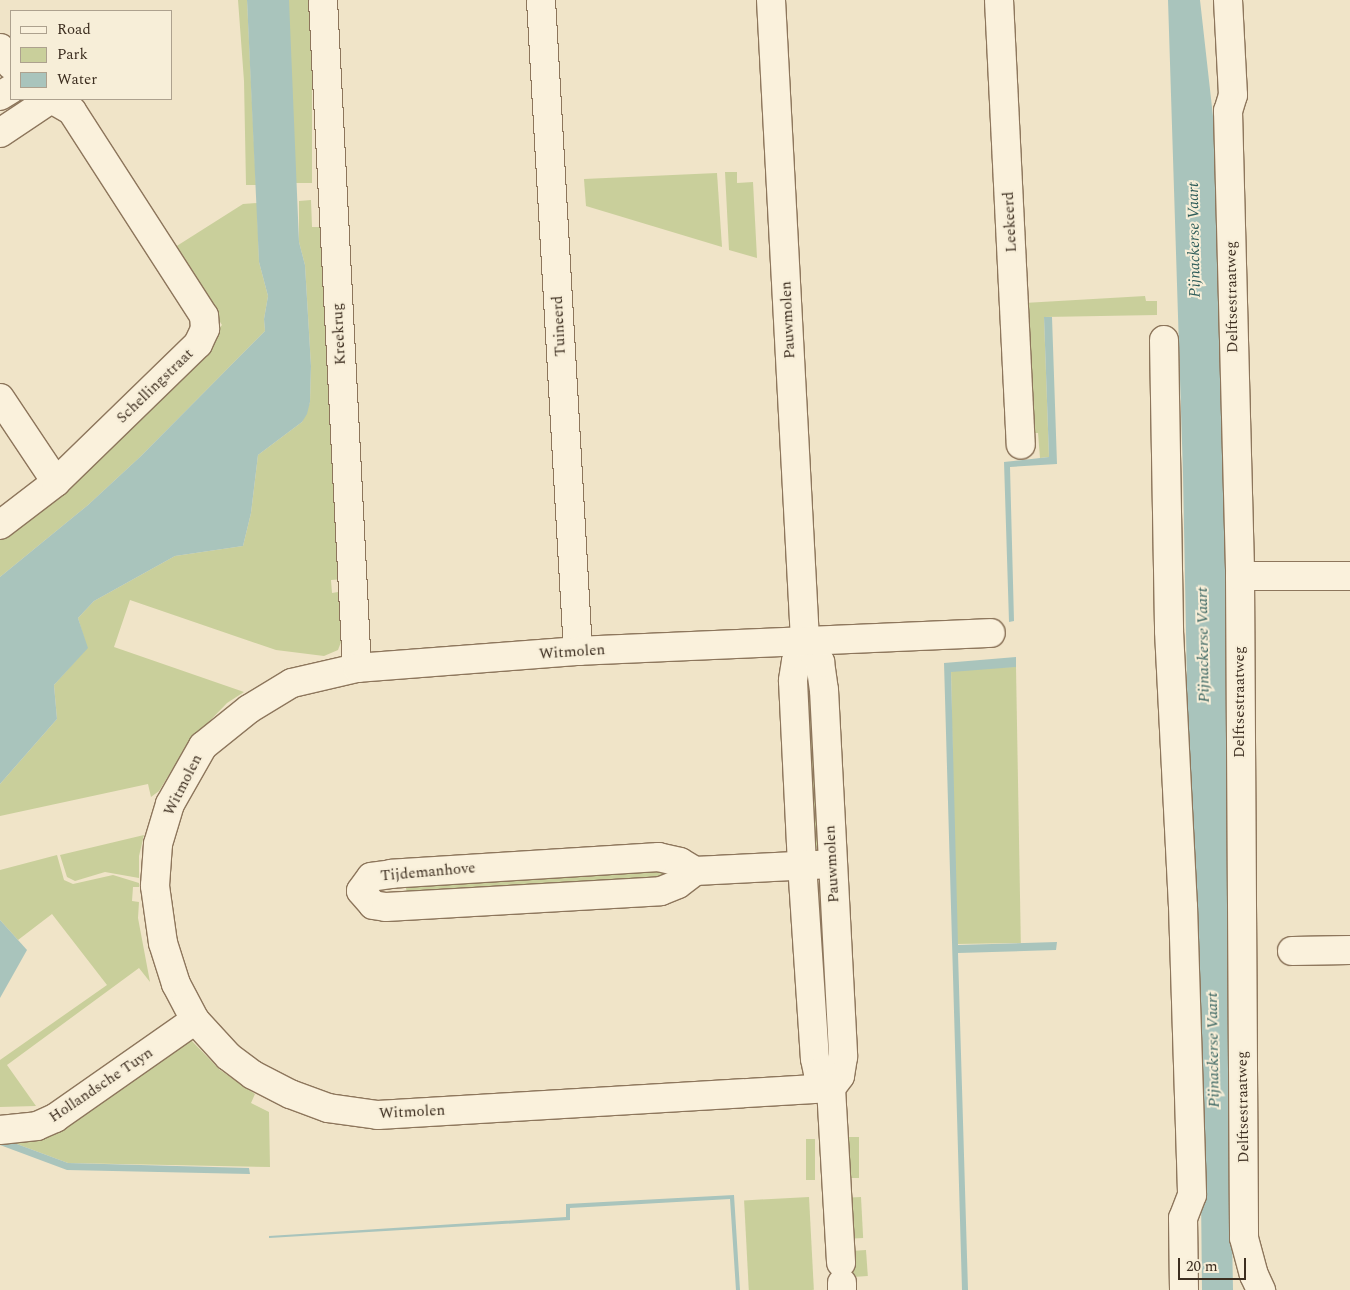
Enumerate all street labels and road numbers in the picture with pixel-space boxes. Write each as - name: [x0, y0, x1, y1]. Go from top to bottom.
- street label: Leekeerd: [999, 191, 1021, 253]
- street label: Delftsestraatweg: [1222, 241, 1242, 353]
- street label: Pauwmolen: [777, 281, 799, 359]
- street label: Tuineerd: [548, 295, 570, 357]
- street label: Kreekrug: [328, 302, 350, 366]
- street label: Schellingstraat: [113, 345, 197, 427]
- street label: Witmolen: [538, 641, 606, 663]
- street label: Delftsestraatweg: [1231, 646, 1249, 758]
- street label: Witmolen: [160, 751, 206, 819]
- street label: Pauwmolen: [821, 825, 843, 903]
- street label: Tijdemanhove: [380, 859, 476, 885]
- street label: Hollandsche Tuyn: [46, 1044, 156, 1126]
- street label: Delftsestraatweg: [1233, 1051, 1253, 1163]
- street label: Witmolen: [379, 1101, 445, 1123]

